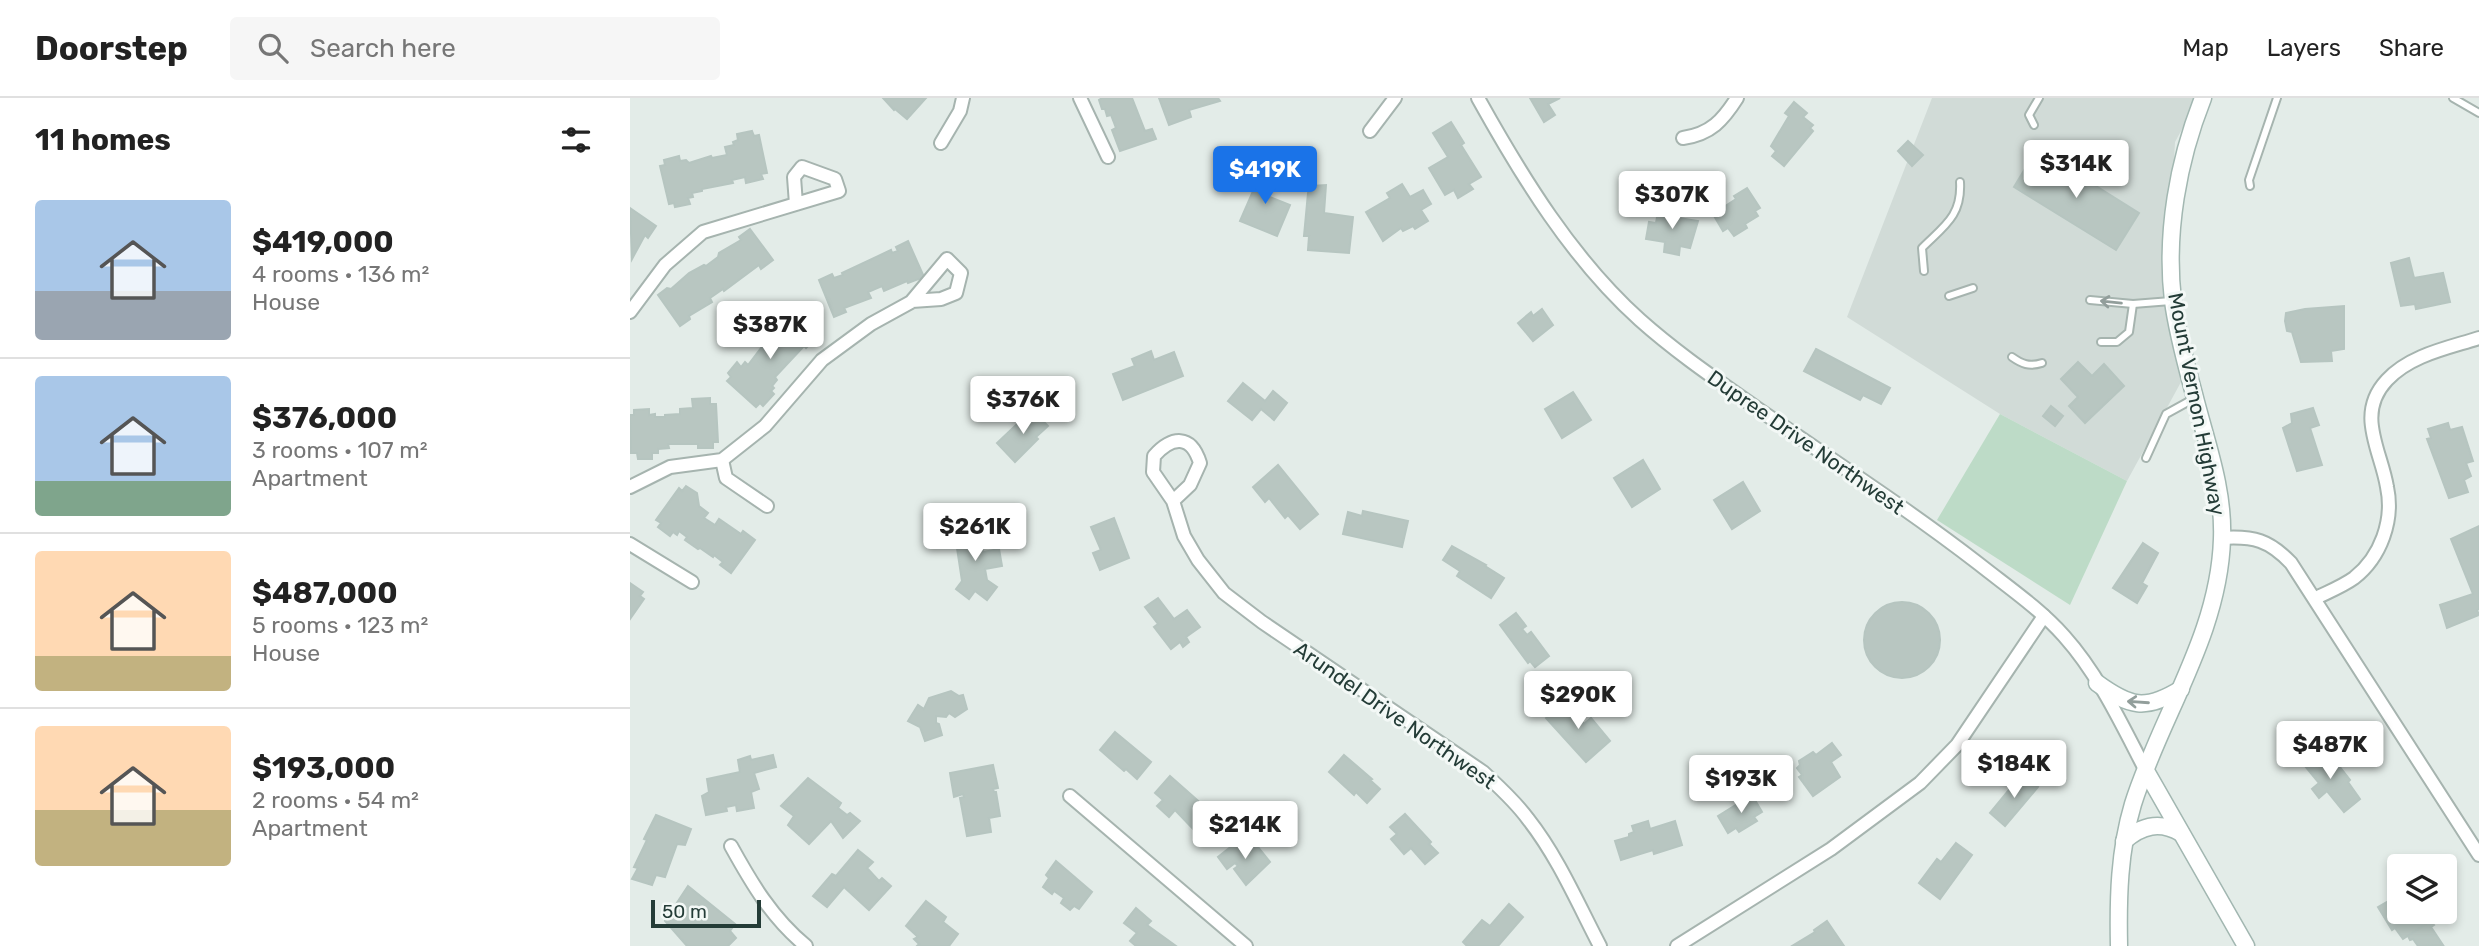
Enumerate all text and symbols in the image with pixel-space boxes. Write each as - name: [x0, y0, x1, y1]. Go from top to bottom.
- search box: [230, 17, 720, 80]
- text: Doorstep: [35, 29, 188, 68]
- icon: search: [254, 29, 292, 67]
- text: Search here: [310, 33, 456, 64]
- text: Map: [2182, 34, 2229, 62]
- text: Layers: [2267, 34, 2341, 62]
- text: Share: [2379, 34, 2444, 62]
- icon: filters: [557, 121, 595, 159]
- text: 11 homes: [35, 122, 171, 158]
- pin: $314K: [2027, 140, 2125, 200]
- pin: $419K: [1216, 146, 1314, 206]
- text: $314K: [2040, 149, 2112, 177]
- text: $419K: [1229, 155, 1301, 183]
- pin: $307K: [1623, 172, 1721, 231]
- text: $307K: [1635, 180, 1709, 208]
- text: $419,000: [252, 224, 394, 260]
- icon: home: [91, 228, 175, 312]
- text: 4 rooms · 136 m²: [252, 260, 429, 288]
- text: House: [252, 288, 320, 316]
- street label: Mount Vernon Highway: [2163, 290, 2231, 518]
- one-way arrow: [2100, 295, 2123, 308]
- pin: $387K: [721, 302, 819, 361]
- text: $387K: [733, 310, 807, 338]
- street label: Dupree Drive Northwest: [1703, 365, 1909, 519]
- pin: $376K: [974, 376, 1072, 436]
- text: $376K: [986, 385, 1060, 413]
- text: $376,000: [252, 400, 397, 436]
- icon: home: [91, 404, 175, 488]
- text: 3 rooms · 107 m²: [252, 436, 428, 464]
- text: Apartment: [252, 464, 368, 492]
- pin: $261K: [926, 504, 1024, 563]
- text: $261K: [939, 512, 1011, 540]
- text: $487,000: [252, 575, 398, 611]
- icon: home: [91, 579, 175, 663]
- text: 5 rooms · 123 m²: [252, 611, 428, 639]
- street label: Arundel Drive Northwest: [1289, 636, 1501, 794]
- text: House: [252, 639, 320, 667]
- pin: $290K: [1529, 672, 1627, 731]
- text: $290K: [1540, 680, 1616, 708]
- one-way arrow: [2127, 696, 2150, 709]
- pin: $487K: [2281, 722, 2379, 781]
- text: $487K: [2292, 730, 2368, 758]
- pin: $184K: [1965, 740, 2063, 800]
- text: $184K: [1977, 749, 2051, 777]
- text: $193,000: [252, 750, 395, 786]
- icon: home: [91, 754, 175, 838]
- pin: $193K: [1692, 756, 1790, 815]
- text: $193K: [1705, 764, 1777, 792]
- text: 2 rooms · 54 m²: [252, 786, 419, 814]
- pin: $214K: [1196, 802, 1294, 861]
- text: $214K: [1209, 810, 1281, 838]
- text: Apartment: [252, 814, 368, 842]
- map controls: [2387, 854, 2457, 924]
- button: layers: [2387, 854, 2457, 924]
- scale bar: [651, 897, 761, 929]
- text: 50 m: [662, 900, 707, 923]

